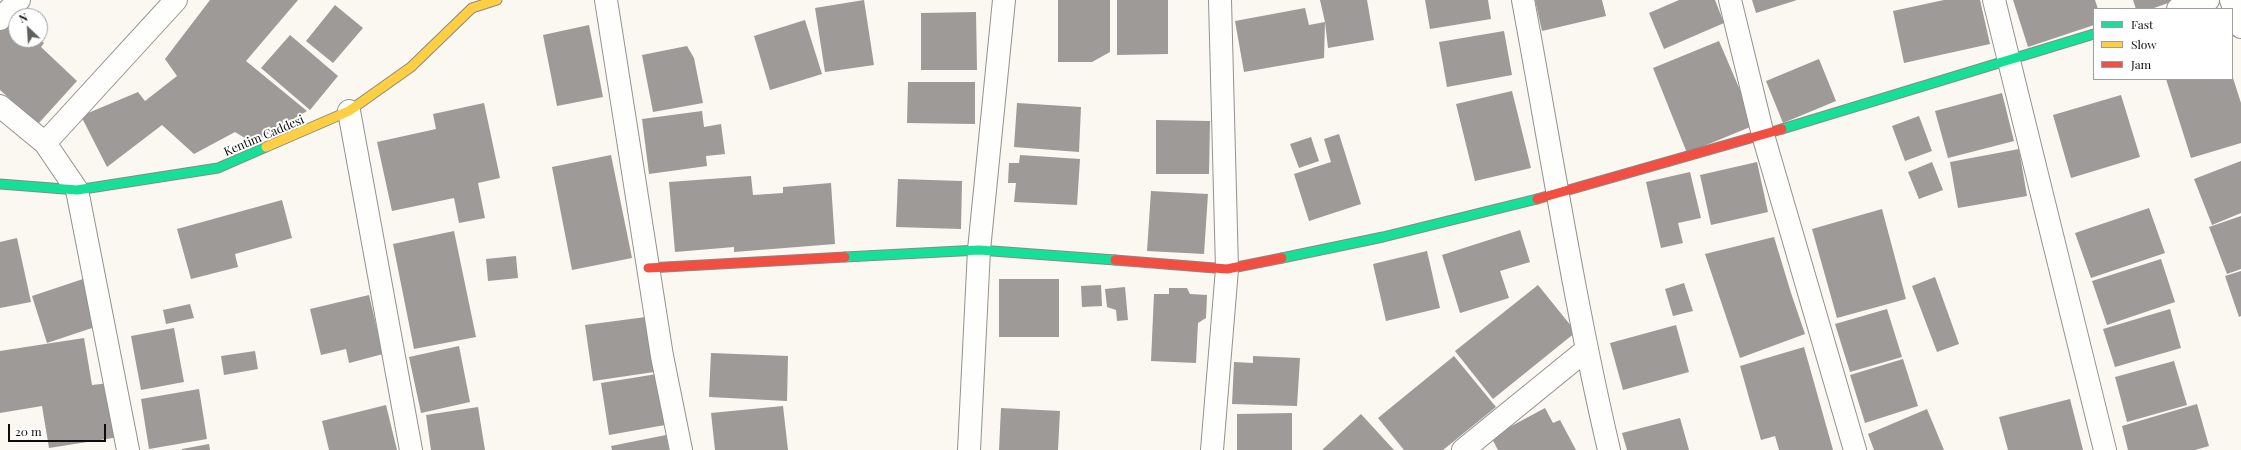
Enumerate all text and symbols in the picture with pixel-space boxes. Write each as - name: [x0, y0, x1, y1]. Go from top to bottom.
- north arrow: [8, 8, 48, 48]
- legend: [2093, 8, 2233, 80]
- text: N: [16, 9, 30, 26]
- text: Fast: [2131, 16, 2153, 32]
- text: Slow: [2131, 36, 2157, 52]
- text: Jam: [2131, 56, 2151, 72]
- street label: Kentim Caddesi: [222, 113, 306, 159]
- scale bar: [10, 416, 108, 442]
- text: 20 m: [15, 423, 42, 439]

